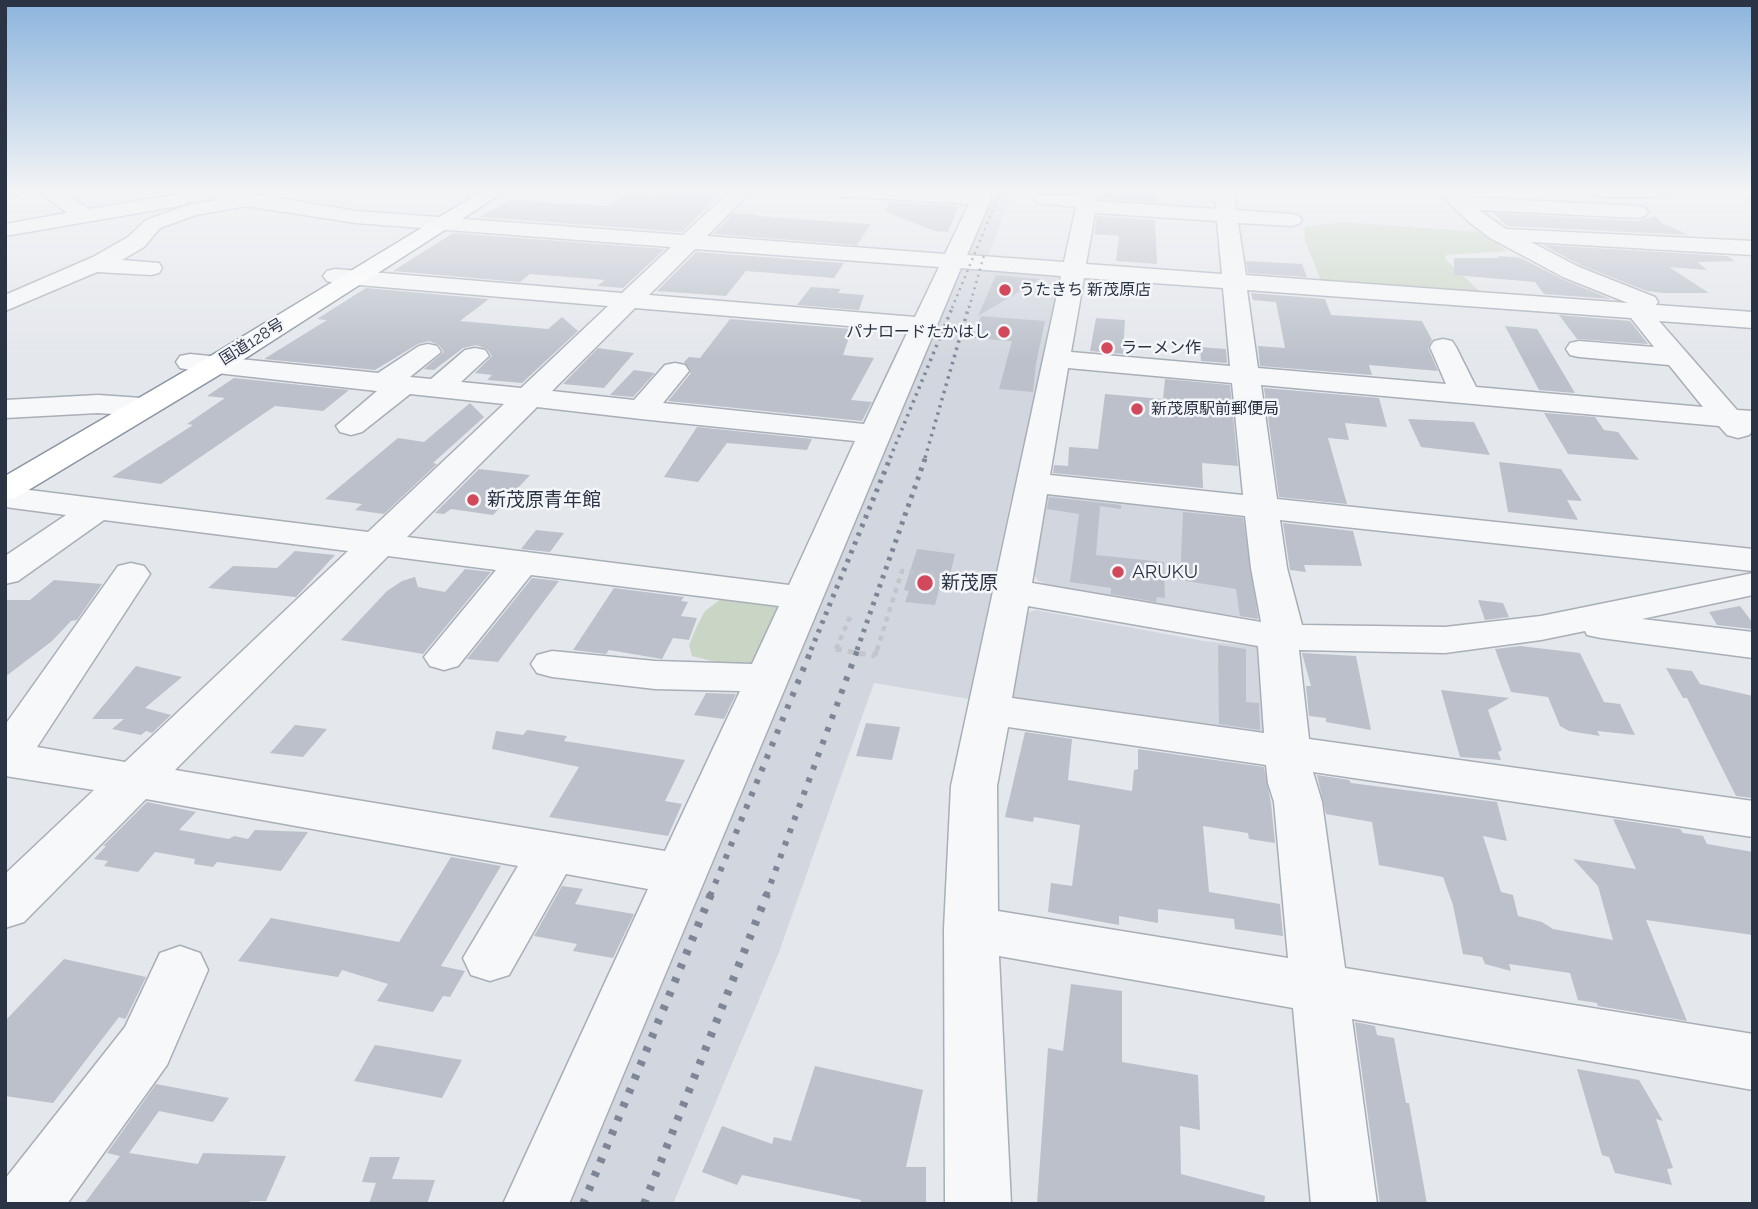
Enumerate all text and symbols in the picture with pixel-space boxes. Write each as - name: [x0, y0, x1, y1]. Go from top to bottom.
- place label: うたきち 新茂原店: [1019, 280, 1151, 300]
- marker: うたきち 新茂原店: [997, 282, 1013, 298]
- street label: 国道128号: [216, 315, 288, 369]
- place label: パナロードたかはし: [846, 322, 990, 342]
- marker: パナロードたかはし: [996, 324, 1012, 340]
- place label: ラーメン作: [1121, 338, 1201, 358]
- marker: ラーメン作: [1099, 340, 1115, 356]
- place label: 新茂原駅前郵便局: [1151, 399, 1279, 419]
- marker: 新茂原駅前郵便局: [1129, 401, 1145, 417]
- place label: 新茂原青年館: [487, 489, 601, 511]
- marker: 新茂原青年館: [465, 492, 481, 508]
- place label: ARUKU: [1132, 561, 1198, 583]
- marker: ARUKU: [1110, 564, 1126, 580]
- place label: 新茂原: [941, 572, 998, 594]
- marker: 新茂原: [915, 573, 935, 593]

